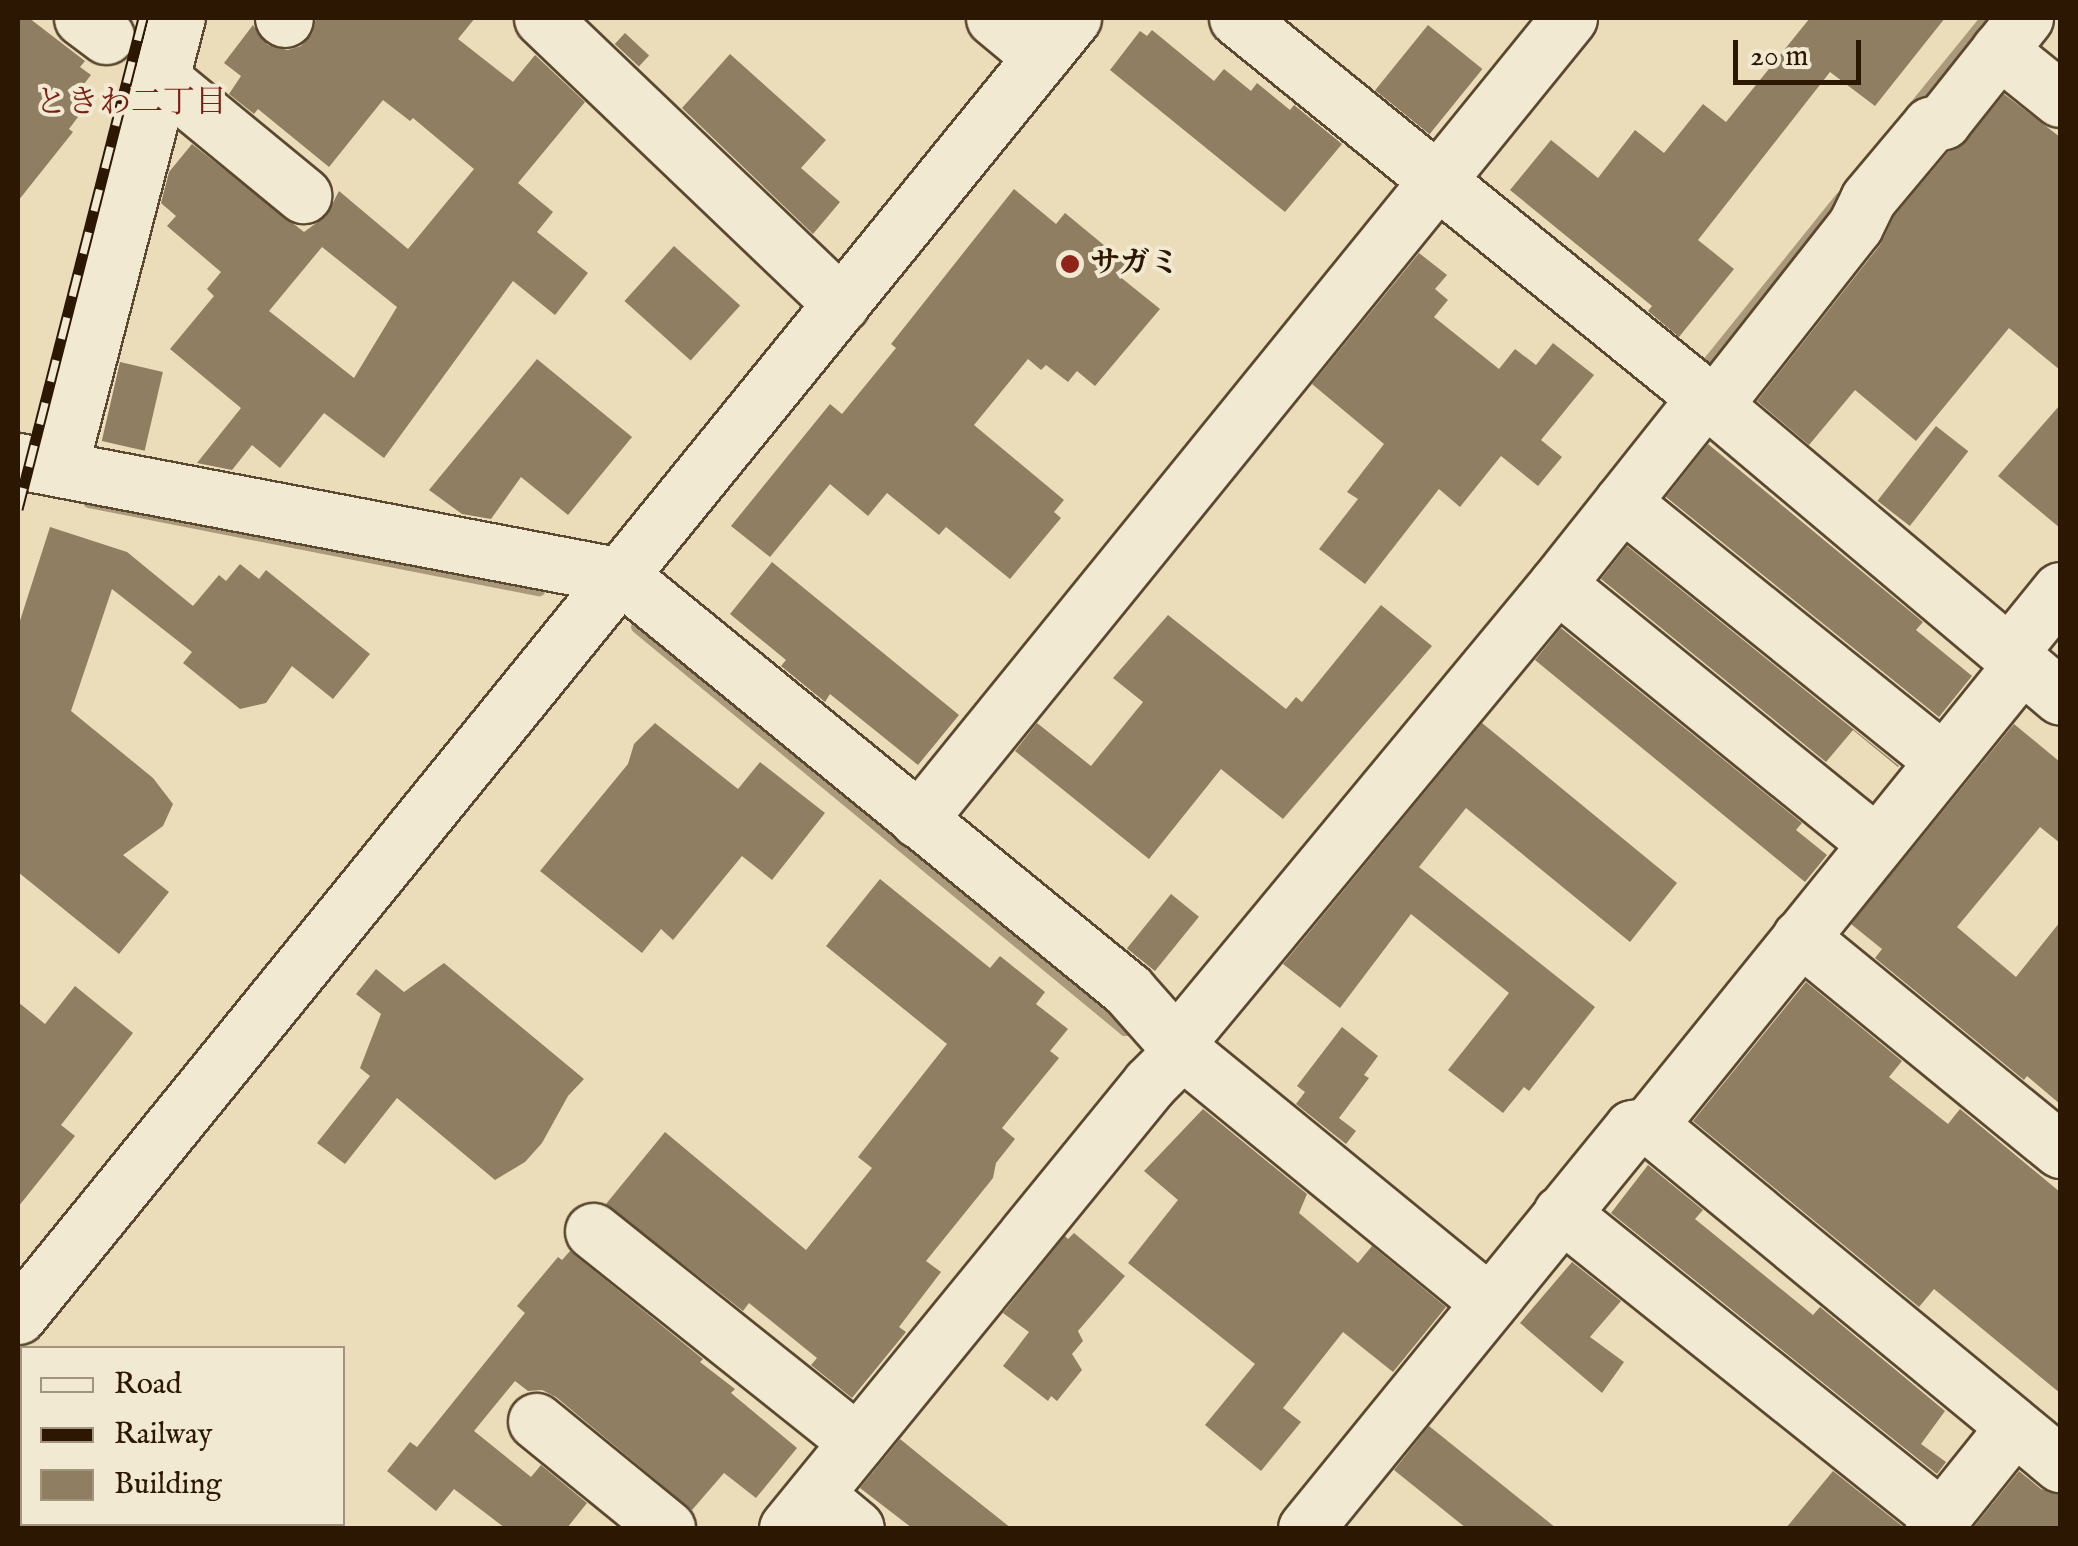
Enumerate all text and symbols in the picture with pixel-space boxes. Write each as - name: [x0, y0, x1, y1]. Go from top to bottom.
- scale bar: [1738, 20, 1866, 82]
- text: 20 m: [1750, 38, 1809, 76]
- district label: ときわ二丁目: [35, 85, 227, 123]
- place label: サガミ: [1090, 246, 1180, 282]
- marker: サガミ: [1059, 253, 1081, 275]
- legend: [20, 1346, 345, 1526]
- text: Road: [114, 1366, 182, 1404]
- text: Railway: [114, 1416, 212, 1454]
- text: Building: [114, 1466, 222, 1504]

